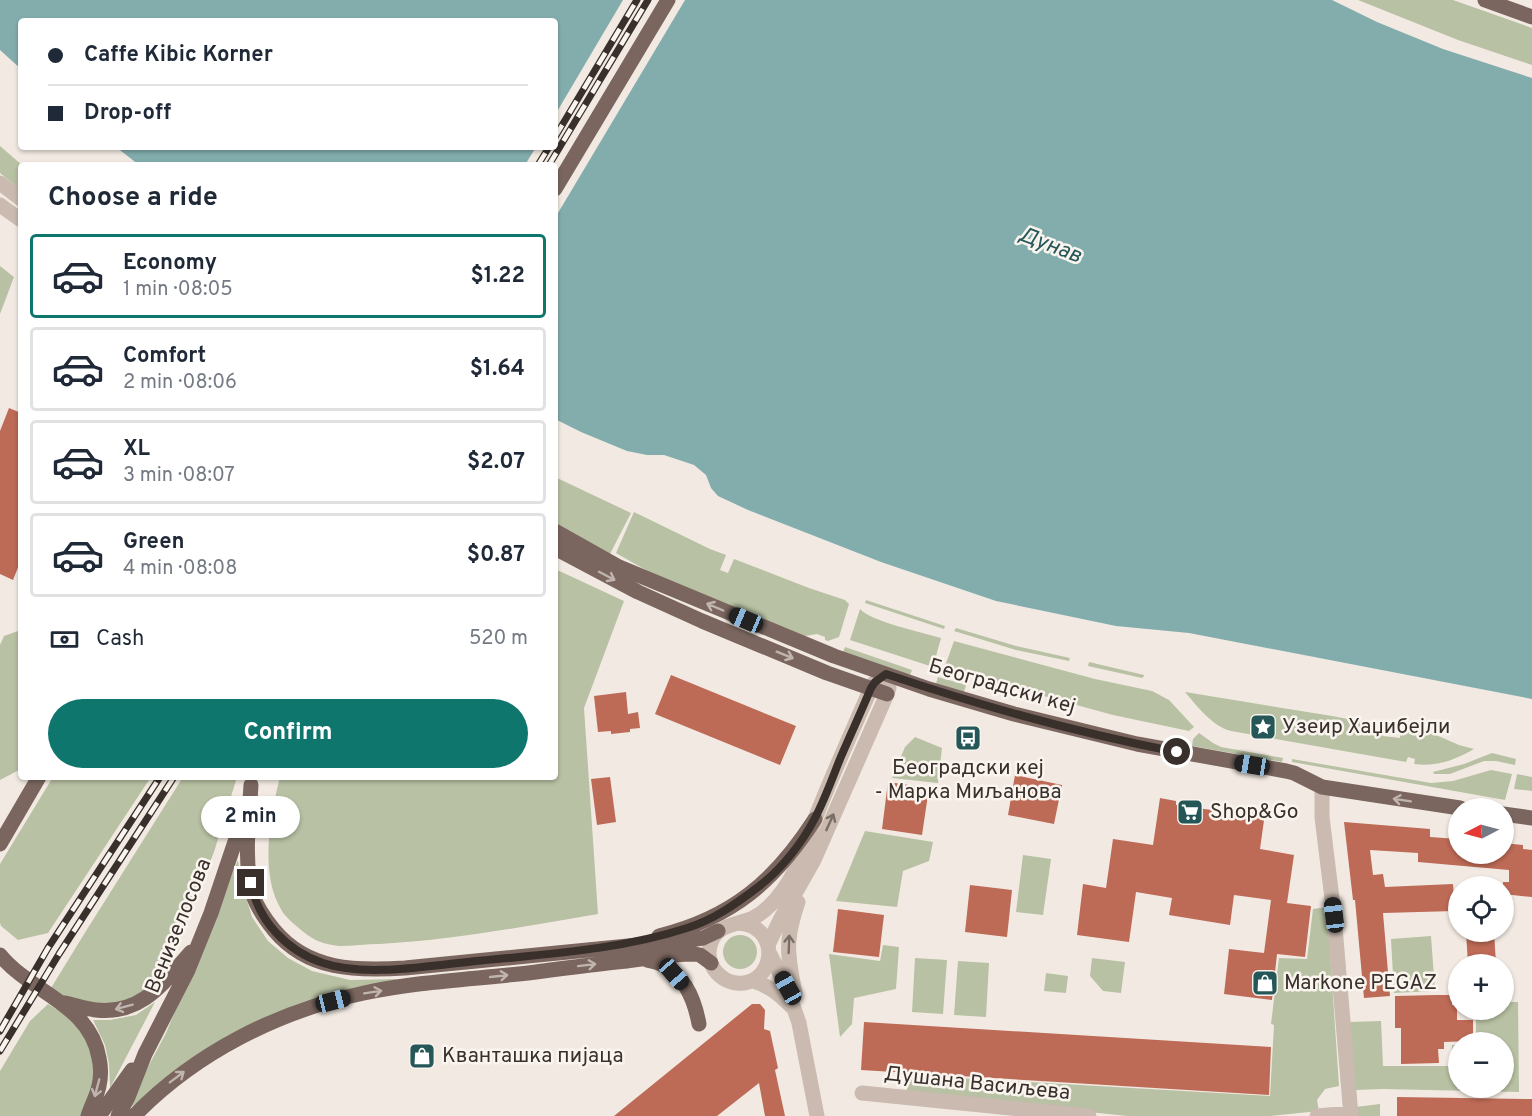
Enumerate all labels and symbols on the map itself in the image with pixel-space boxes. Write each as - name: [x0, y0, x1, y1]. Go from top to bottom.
- water label: Дунав: [1015, 222, 1085, 270]
- one-way arrow: [597, 571, 615, 582]
- one-way arrow: [707, 601, 725, 612]
- car: [726, 605, 766, 635]
- one-way arrow: [775, 650, 793, 661]
- street label: Београдски кеј: [925, 653, 1079, 721]
- place icon: Узеир Хаџибејли: [1248, 712, 1278, 742]
- place label: Узеир Хаџибејли: [1282, 714, 1450, 741]
- bus stop icon: Београдски кеј - Марка Миљанова: [953, 723, 983, 753]
- route start: [1163, 738, 1190, 765]
- car: [1233, 753, 1271, 777]
- place label: Београдски кеј - Марка Миљанова: [874, 755, 1062, 806]
- one-way arrow: [1393, 794, 1413, 805]
- callout: 2 min: [202, 796, 300, 838]
- supermarket icon: Shop&Go: [1175, 797, 1205, 827]
- north arrow: [1448, 798, 1514, 864]
- place label: Shop&Go: [1210, 799, 1299, 826]
- one-way arrow: [825, 814, 837, 832]
- street label: Венизелосова: [140, 855, 218, 997]
- route end: [237, 869, 264, 896]
- car: [1323, 896, 1345, 934]
- one-way arrow: [783, 935, 795, 955]
- car: [655, 955, 693, 993]
- one-way arrow: [577, 960, 597, 971]
- car: [771, 968, 805, 1008]
- shop icon: Markone PEGAZ: [1250, 968, 1280, 998]
- one-way arrow: [489, 970, 509, 981]
- place label: Markone PEGAZ: [1284, 970, 1437, 997]
- one-way arrow: [363, 986, 383, 997]
- car: [313, 988, 353, 1014]
- one-way arrow: [115, 1002, 134, 1014]
- shop icon: Кванташка пијаца: [407, 1041, 437, 1071]
- place label: Кванташка пијаца: [442, 1043, 624, 1070]
- street label: Душана Васиљева: [883, 1061, 1071, 1107]
- one-way arrow: [169, 1071, 185, 1084]
- one-way arrow: [91, 1078, 103, 1097]

